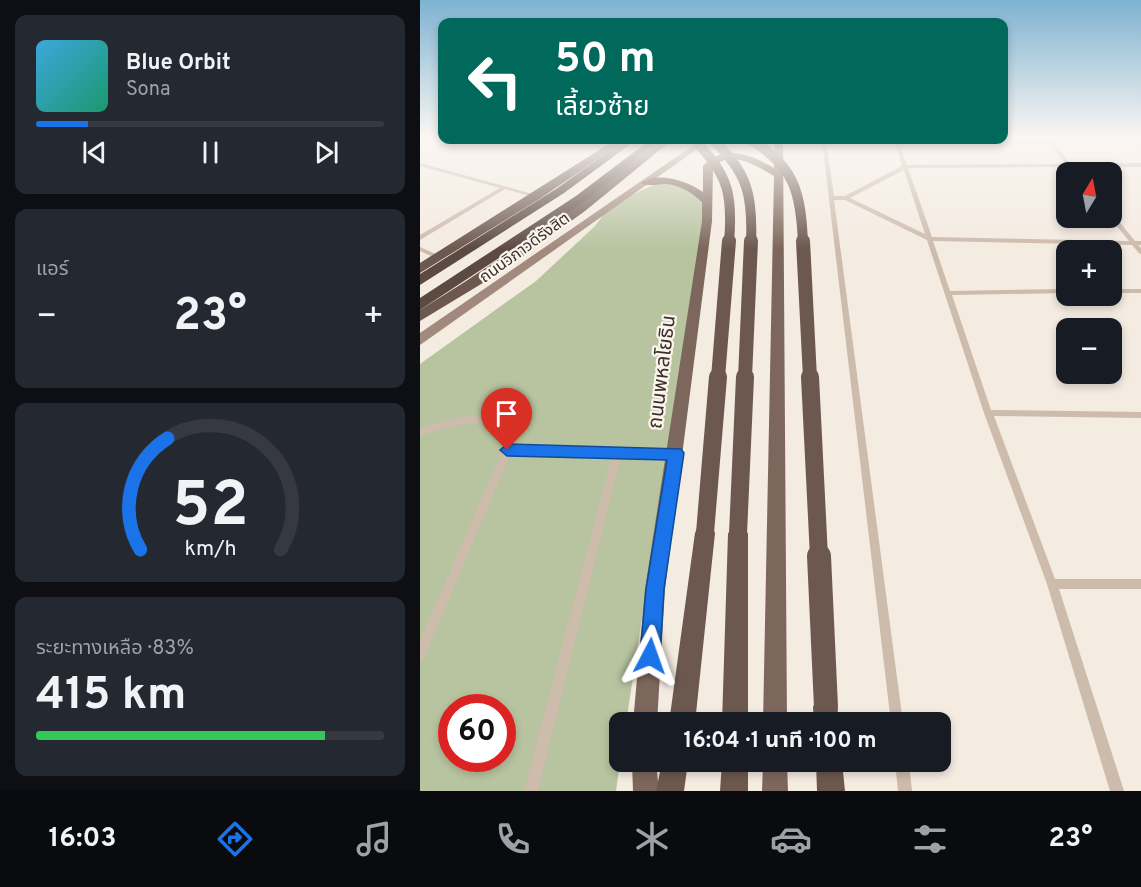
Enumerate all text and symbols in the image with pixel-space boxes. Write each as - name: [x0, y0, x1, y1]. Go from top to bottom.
- text: 50 m: [555, 34, 656, 87]
- icon: left: [456, 42, 534, 120]
- text: Blue Orbit: [126, 50, 231, 77]
- text: Sona: [126, 77, 171, 103]
- text: เลี้ยวซ้าย: [555, 91, 649, 125]
- icon: previous: [78, 136, 111, 169]
- icon: pause: [194, 136, 227, 169]
- icon: next: [310, 136, 343, 169]
- north arrow: [1056, 162, 1122, 228]
- map controls: [1056, 162, 1122, 384]
- street label: ถนนวิภาวดีรังสิต: [476, 209, 574, 288]
- button: +: [1056, 240, 1122, 306]
- text: แอร์: [36, 257, 68, 283]
- text: 23°: [173, 289, 247, 346]
- text: −: [36, 297, 57, 339]
- text: +: [363, 297, 384, 339]
- street label: ถนนพหลโยธิน: [643, 314, 683, 431]
- button: −: [1056, 318, 1122, 384]
- pin: [481, 388, 532, 450]
- icon: arrive: [490, 397, 523, 430]
- text: 52: [172, 469, 248, 548]
- text: km/h: [184, 536, 236, 563]
- position arrow: [618, 624, 682, 688]
- text: ระยะทางเหลือ · 83%: [36, 636, 194, 662]
- text: 415 km: [36, 668, 186, 725]
- speed limit sign: 60: [438, 694, 516, 772]
- text: 16:04 · 1 นาที · 100 m: [683, 728, 877, 755]
- icon: directions: [214, 818, 256, 860]
- icon: music: [353, 818, 395, 860]
- icon: phone: [492, 818, 534, 860]
- icon: climate: [631, 818, 673, 860]
- icon: car: [770, 818, 812, 860]
- icon: filters: [909, 818, 951, 860]
- text: 16:03: [49, 822, 116, 856]
- text: 23°: [1048, 822, 1092, 856]

